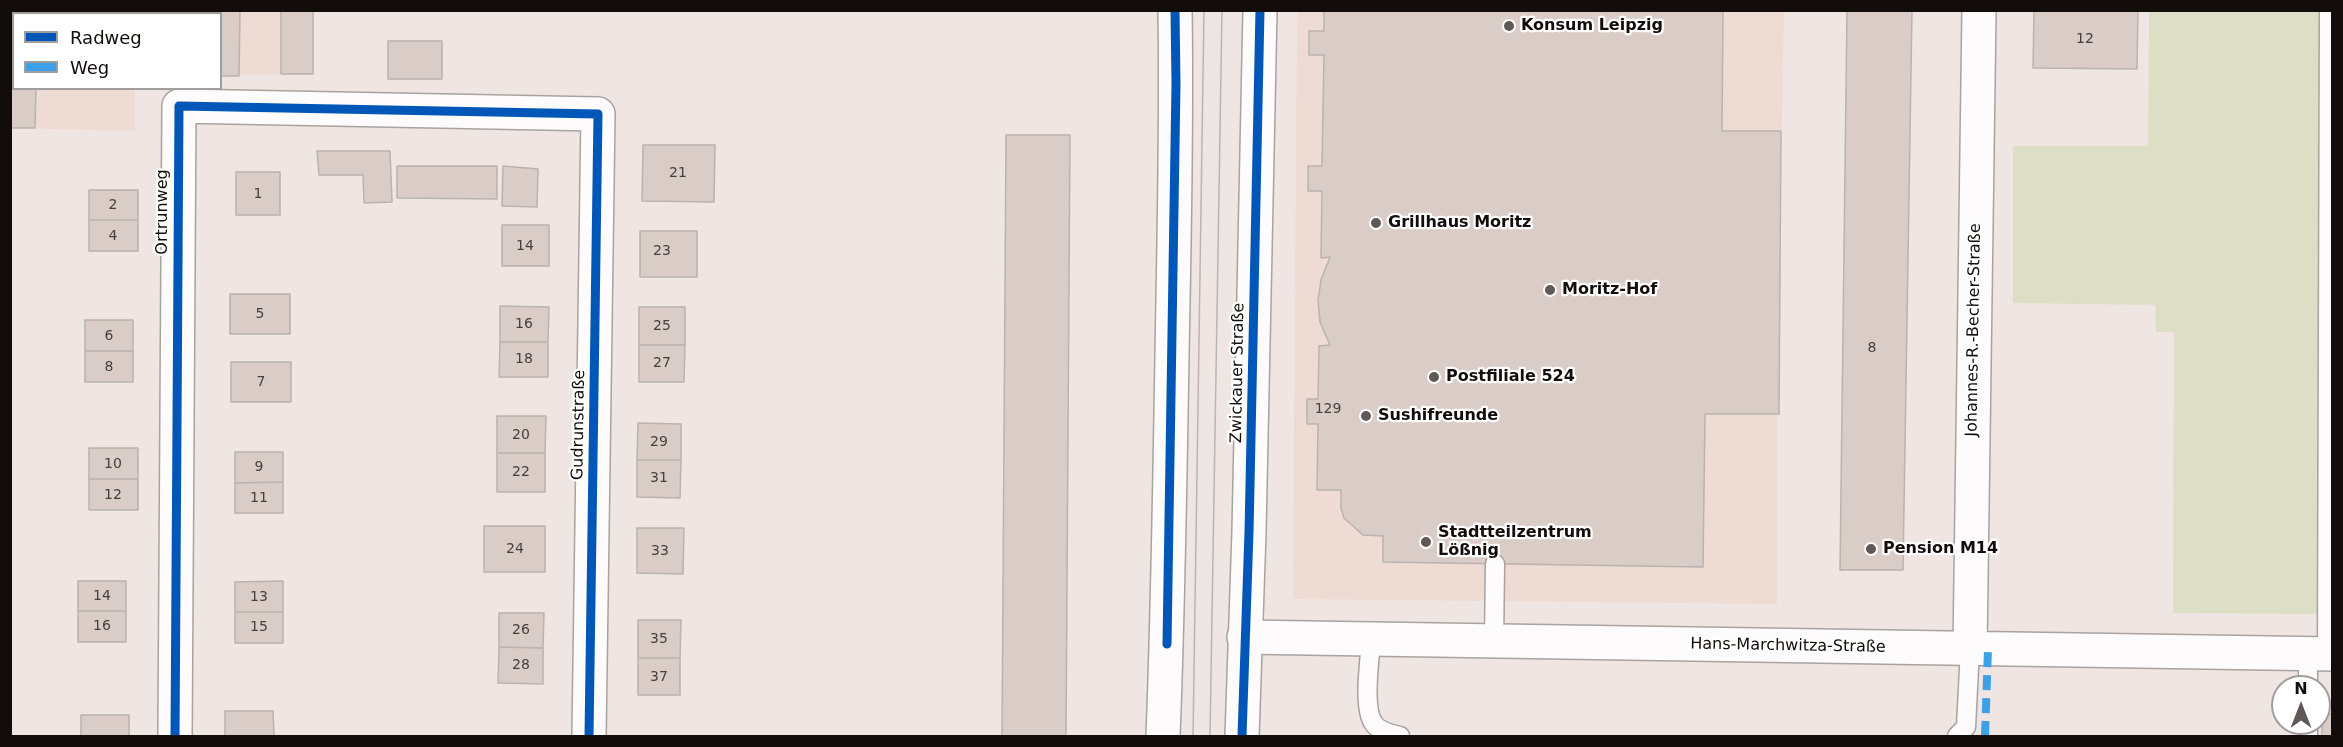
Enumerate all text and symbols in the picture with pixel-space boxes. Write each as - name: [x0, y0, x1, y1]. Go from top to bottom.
- legend: [12, 12, 222, 90]
- place label: Konsum Leipzig: [1521, 16, 1663, 36]
- marker: Konsum Leipzig: [1502, 19, 1516, 33]
- text: Radweg: [70, 27, 142, 48]
- house number: 12: [2076, 31, 2094, 47]
- text: Weg: [70, 57, 109, 78]
- house number: 21: [669, 165, 687, 181]
- street label: Ortrunweg: [153, 169, 173, 255]
- house number: 1: [254, 186, 262, 202]
- house number: 2: [109, 197, 117, 213]
- place label: Grillhaus Moritz: [1388, 213, 1531, 233]
- marker: Grillhaus Moritz: [1369, 216, 1383, 230]
- street label: Johannes-R.-Becher-Straße: [1963, 223, 1985, 437]
- house number: 4: [109, 228, 117, 244]
- house number: 14: [516, 238, 534, 254]
- house number: 23: [653, 243, 671, 259]
- place label: Moritz-Hof: [1562, 280, 1657, 300]
- marker: Moritz-Hof: [1543, 283, 1557, 297]
- street label: Zwickauer Straße: [1227, 303, 1249, 443]
- house number: 5: [256, 306, 264, 322]
- house number: 16: [515, 316, 533, 332]
- house number: 25: [653, 318, 671, 334]
- house number: 6: [105, 328, 113, 344]
- house number: 8: [1868, 340, 1876, 356]
- house number: 18: [515, 351, 533, 367]
- house number: 27: [653, 355, 671, 371]
- house number: 8: [105, 359, 113, 375]
- place label: Postfiliale 524: [1446, 367, 1575, 387]
- street label: Gudrunstraße: [568, 370, 590, 480]
- marker: Postfiliale 524: [1427, 370, 1441, 384]
- house number: 7: [257, 374, 265, 390]
- house number: 129: [1315, 401, 1341, 417]
- place label: Sushifreunde: [1378, 406, 1498, 426]
- marker: Sushifreunde: [1359, 409, 1373, 423]
- house number: 20: [512, 427, 530, 443]
- house number: 29: [650, 434, 668, 450]
- house number: 10: [104, 456, 122, 472]
- house number: 9: [255, 459, 263, 475]
- house number: 22: [512, 464, 530, 480]
- house number: 31: [650, 470, 668, 486]
- house number: 12: [104, 487, 122, 503]
- house number: 11: [250, 490, 268, 506]
- place label: Stadtteilzentrum Lößnig: [1438, 523, 1592, 561]
- marker: Stadtteilzentrum Lößnig: [1419, 535, 1433, 549]
- place label: Pension M14: [1883, 539, 1998, 559]
- house number: 24: [506, 541, 524, 557]
- marker: Pension M14: [1864, 542, 1878, 556]
- house number: 33: [651, 543, 669, 559]
- house number: 14: [93, 588, 111, 604]
- house number: 13: [250, 589, 268, 605]
- house number: 16: [93, 618, 111, 634]
- house number: 15: [250, 619, 268, 635]
- house number: 26: [512, 622, 530, 638]
- house number: 35: [650, 631, 668, 647]
- street label: Hans-Marchwitza-Straße: [1690, 635, 1886, 657]
- house number: 28: [512, 657, 530, 673]
- house number: 37: [650, 669, 668, 685]
- north arrow: [2271, 675, 2331, 735]
- text: N: [2294, 679, 2308, 698]

